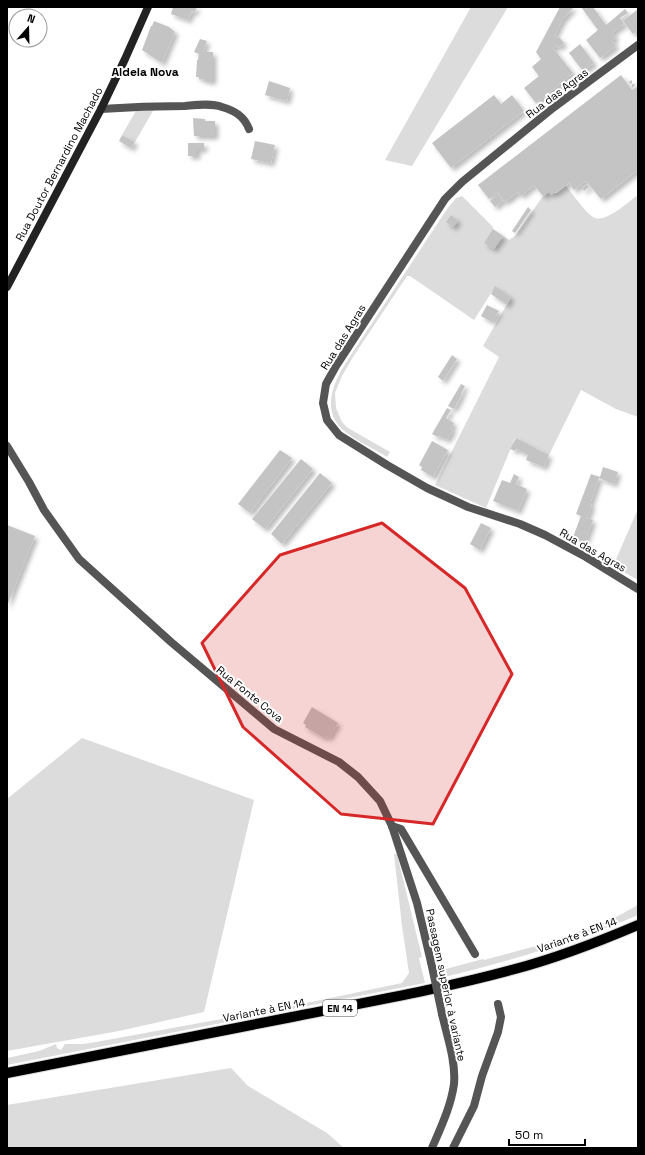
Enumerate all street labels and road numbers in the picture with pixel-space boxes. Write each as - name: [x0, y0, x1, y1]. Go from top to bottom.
- street label: Rua das Agras: [523, 65, 591, 121]
- street label: Rua Doutor Bernardino Machado: [12, 84, 106, 243]
- street label: Rua das Agras: [317, 301, 369, 372]
- street label: Rua das Agras: [557, 525, 629, 575]
- street label: Rua Fonte Cova: [214, 663, 287, 726]
- street label: Passagem superior à variante: [423, 908, 469, 1062]
- street label: Variante à EN 14: [535, 914, 619, 956]
- street label: Variante à EN 14: [222, 995, 307, 1025]
- road number: EN 14: [323, 1000, 357, 1016]

